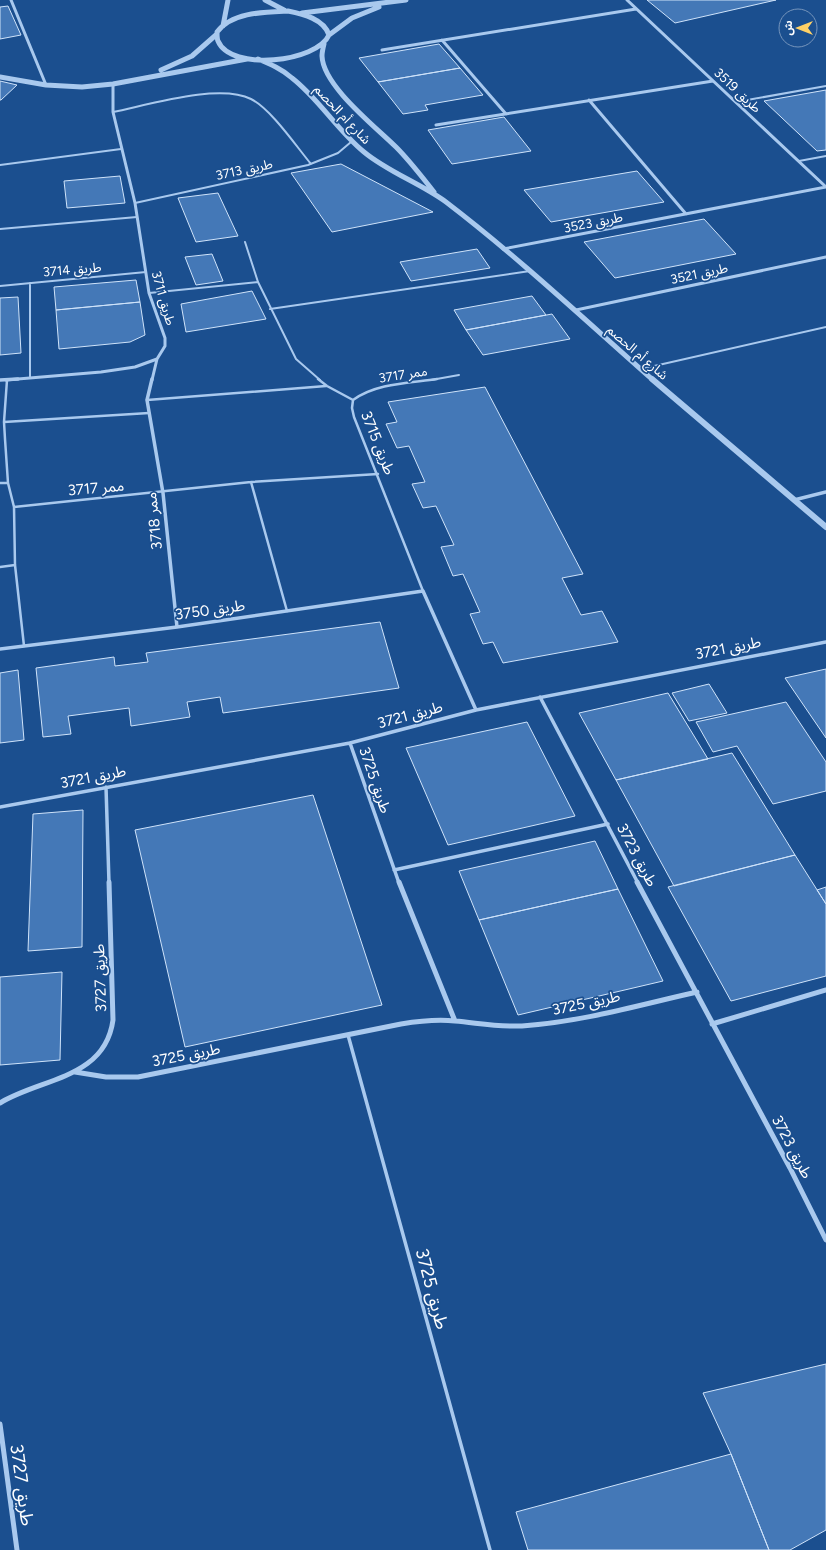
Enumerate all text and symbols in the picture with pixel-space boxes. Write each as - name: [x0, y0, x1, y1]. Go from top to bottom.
- north arrow: [778, 8, 818, 48]
- text: ش: [782, 20, 795, 36]
- street label: طريق 3519: [710, 65, 764, 117]
- street label: شارع أم الحصم: [309, 81, 374, 149]
- street label: طريق 3713: [214, 156, 274, 184]
- street label: طريق 3523: [562, 209, 624, 237]
- street label: طريق 3714: [42, 259, 102, 281]
- street label: طريق 3521: [669, 260, 730, 288]
- street label: طريق 3711: [148, 269, 178, 328]
- street label: شارع أم الحصم: [602, 321, 672, 385]
- street label: ممر 3717: [378, 363, 429, 386]
- street label: طريق 3715: [356, 409, 399, 478]
- street label: ممر 3717: [67, 477, 125, 499]
- street label: ممر 3718: [142, 491, 166, 551]
- street label: طريق 3750: [174, 596, 246, 625]
- street label: طريق 3721: [694, 633, 763, 664]
- street label: طريق 3721: [375, 698, 445, 733]
- street label: طريق 3725: [354, 744, 395, 816]
- street label: طريق 3721: [59, 762, 128, 793]
- street label: طريق 3723: [612, 820, 661, 890]
- street label: طريق 3727: [90, 943, 111, 1013]
- street label: طريق 3725: [550, 987, 622, 1020]
- street label: طريق 3725: [150, 1040, 222, 1071]
- street label: طريق 3723: [767, 1112, 816, 1182]
- street label: طريق 3725: [411, 1246, 453, 1332]
- street label: طريق 3727: [5, 1443, 39, 1527]

